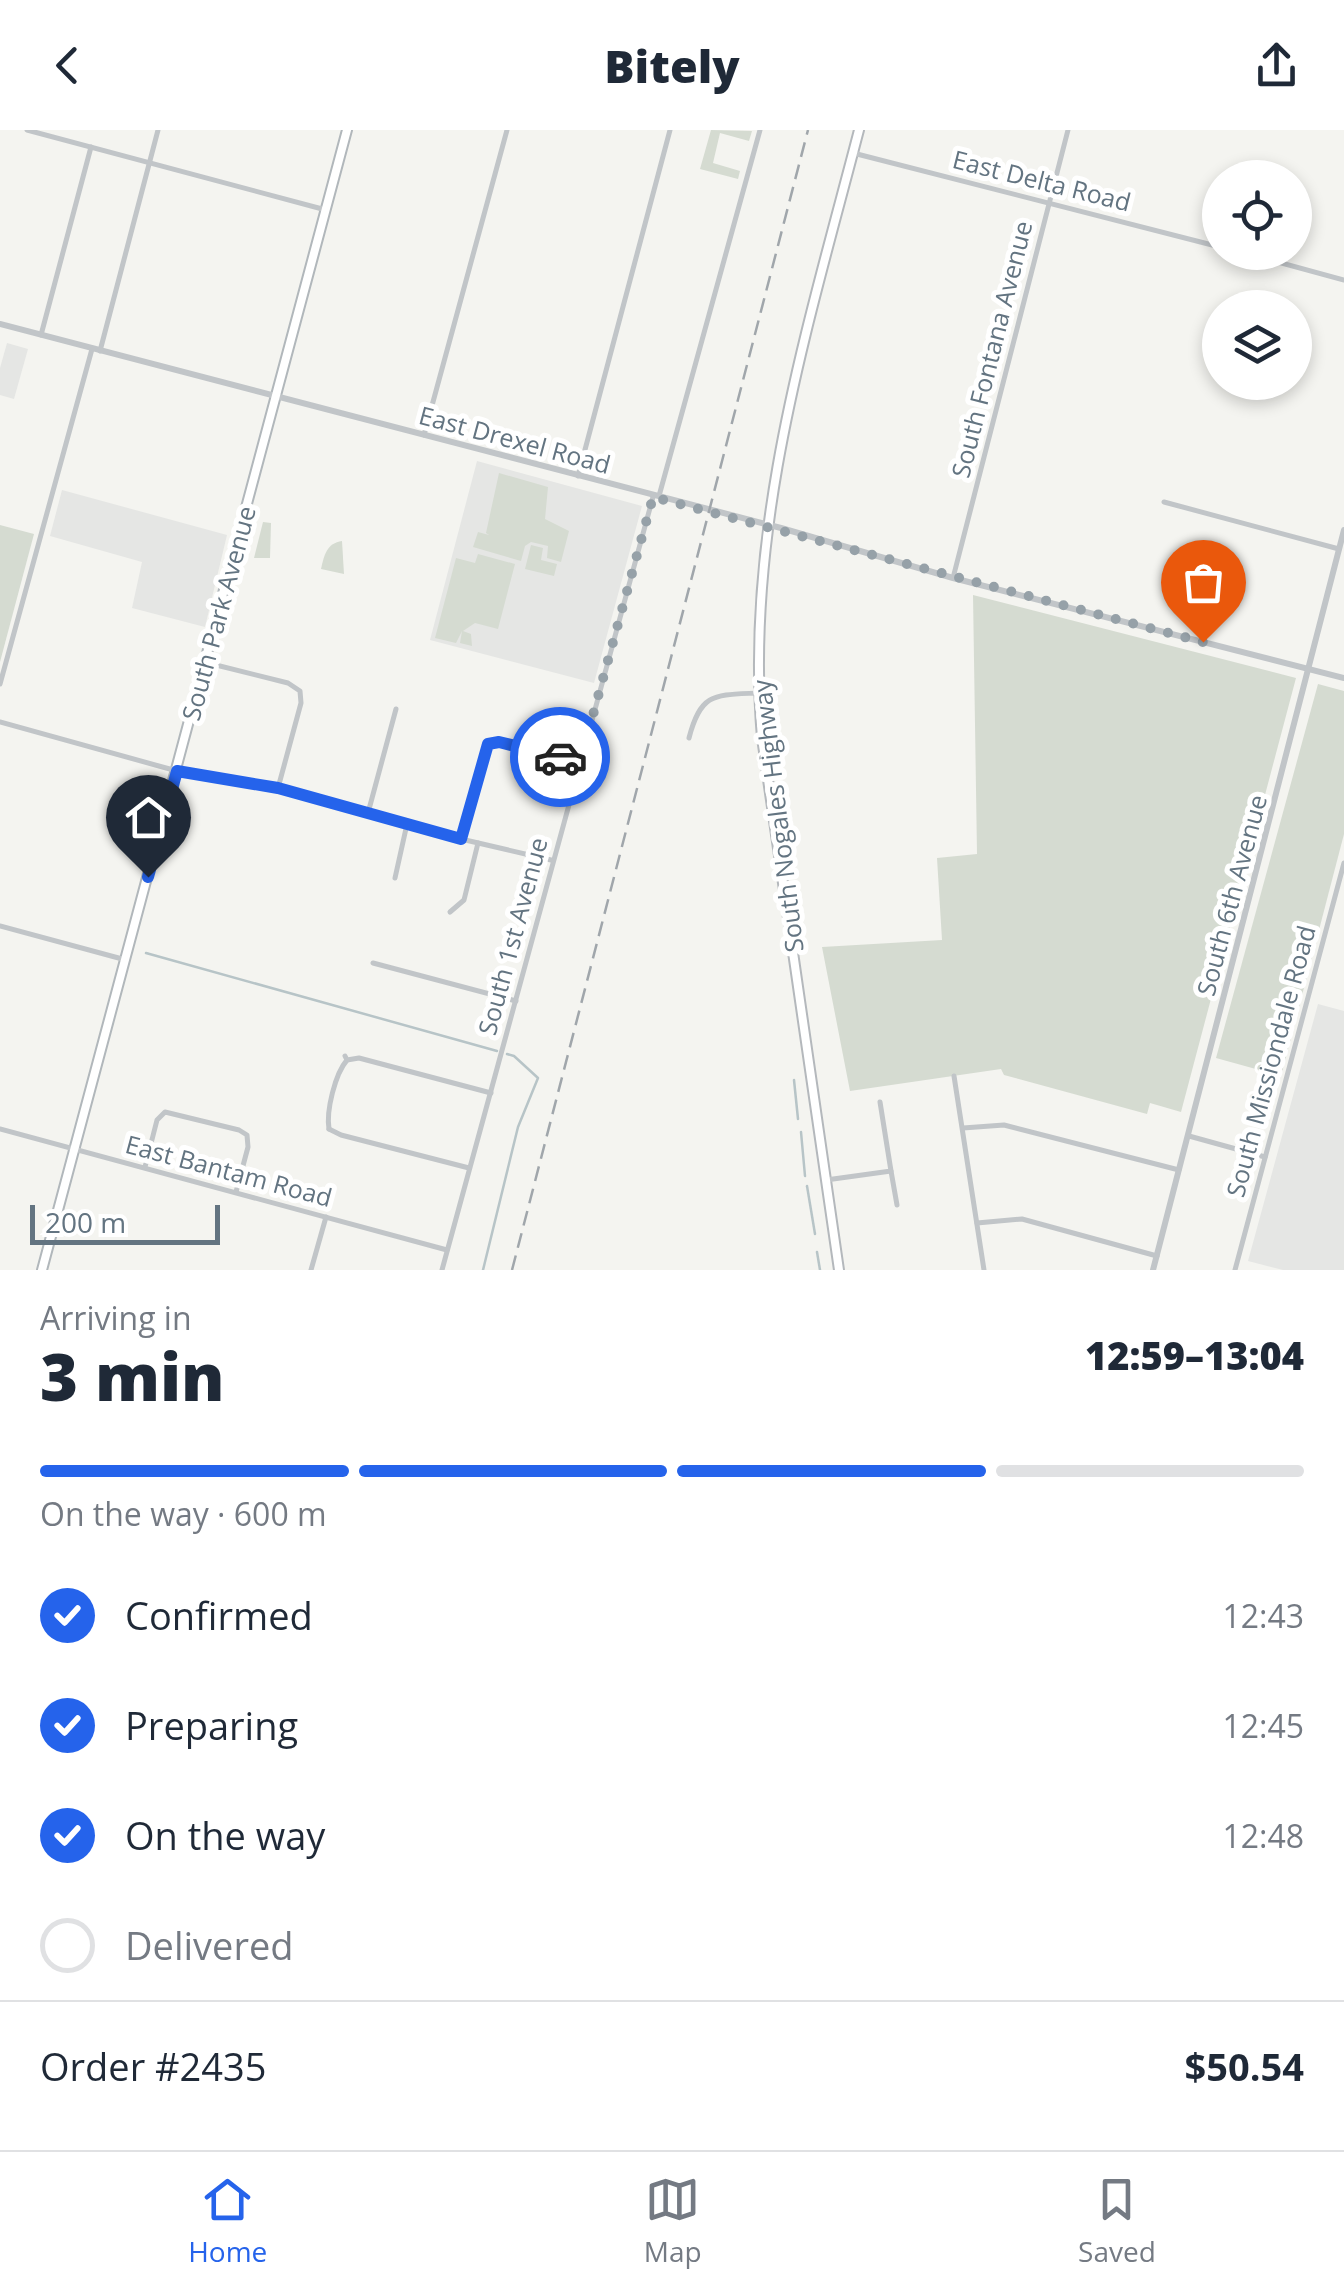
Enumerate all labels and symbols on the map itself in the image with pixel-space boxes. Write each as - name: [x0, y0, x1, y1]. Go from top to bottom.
- street label: East Delta Road: [949, 141, 1135, 219]
- street label: South Fontana Avenue: [943, 217, 1039, 481]
- street label: East Drexel Road: [415, 397, 615, 481]
- street label: South Park Avenue: [173, 502, 263, 724]
- pin: [1161, 540, 1246, 643]
- street label: South Nogales Highway: [743, 677, 811, 954]
- courier: [510, 707, 610, 807]
- pin: [106, 775, 191, 878]
- street label: South 6th Avenue: [1188, 791, 1274, 999]
- street label: South 1st Avenue: [469, 833, 555, 1039]
- street label: South Missiondale Road: [1217, 921, 1323, 1201]
- street label: East Bantam Road: [122, 1126, 336, 1214]
- scale bar: [30, 1200, 220, 1244]

